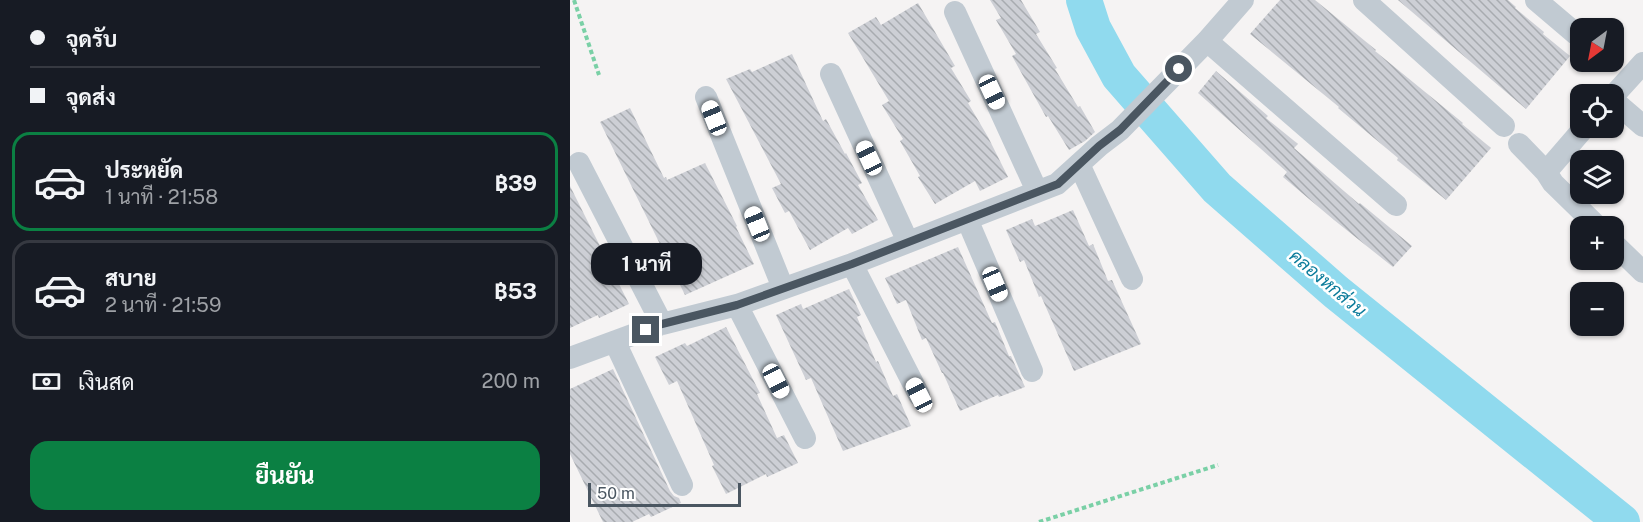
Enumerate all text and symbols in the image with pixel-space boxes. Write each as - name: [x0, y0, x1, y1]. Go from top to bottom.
- north arrow: [1570, 18, 1624, 72]
- map controls: [1570, 18, 1624, 336]
- text: จุดรับ: [66, 26, 117, 52]
- route start: [1165, 55, 1192, 82]
- car: [976, 72, 1008, 112]
- text: จุดส่ง: [66, 84, 116, 110]
- button: locate: [1570, 84, 1624, 138]
- car: [699, 98, 729, 138]
- car: [853, 138, 885, 178]
- button: layers: [1570, 150, 1624, 204]
- icon: car: [33, 155, 87, 209]
- text: ประหยัด: [105, 157, 183, 183]
- text: ฿39: [495, 170, 537, 196]
- text: 1 นาที · 21:58: [105, 185, 218, 209]
- car: [742, 204, 772, 244]
- button: +: [1570, 216, 1624, 270]
- callout: 1 นาที: [590, 243, 702, 285]
- water label: คลองหกส่วน: [1286, 244, 1371, 321]
- text: 1 นาที: [622, 252, 671, 276]
- icon: car: [33, 263, 87, 317]
- car: [980, 264, 1010, 304]
- text: สบาย: [105, 265, 157, 291]
- text: ฿53: [494, 278, 537, 304]
- button: −: [1570, 282, 1624, 336]
- text: 2 นาที · 21:59: [105, 293, 221, 317]
- route end: [632, 316, 659, 343]
- car: [760, 361, 792, 401]
- icon: cash: [30, 365, 63, 398]
- text: เงินสด: [78, 369, 135, 395]
- text: 200 m: [482, 369, 540, 393]
- car: [903, 375, 935, 415]
- button: ยืนยัน: [30, 441, 540, 510]
- scale bar: [588, 480, 741, 508]
- text: 50 m: [597, 484, 635, 503]

